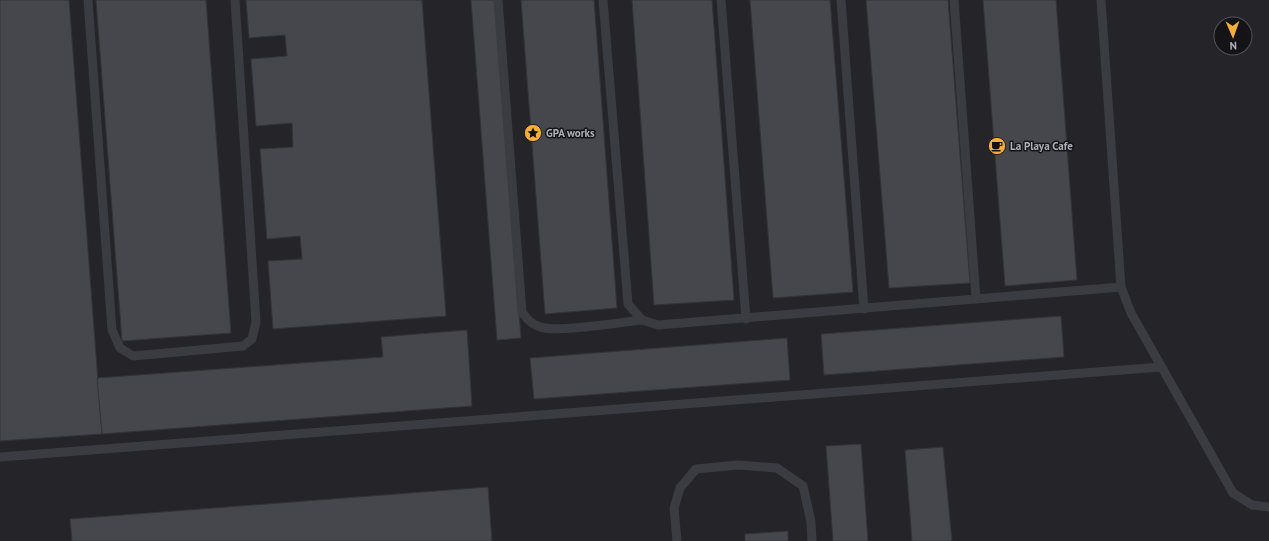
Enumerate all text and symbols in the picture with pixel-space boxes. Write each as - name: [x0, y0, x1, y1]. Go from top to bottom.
- north arrow: [1213, 16, 1253, 56]
- text: N: [1229, 39, 1237, 53]
- place icon: GPA works: [523, 123, 543, 143]
- place label: GPA works: [546, 126, 595, 140]
- cafe icon: La Playa Cafe: [987, 136, 1007, 156]
- place label: La Playa Cafe: [1010, 139, 1073, 153]

